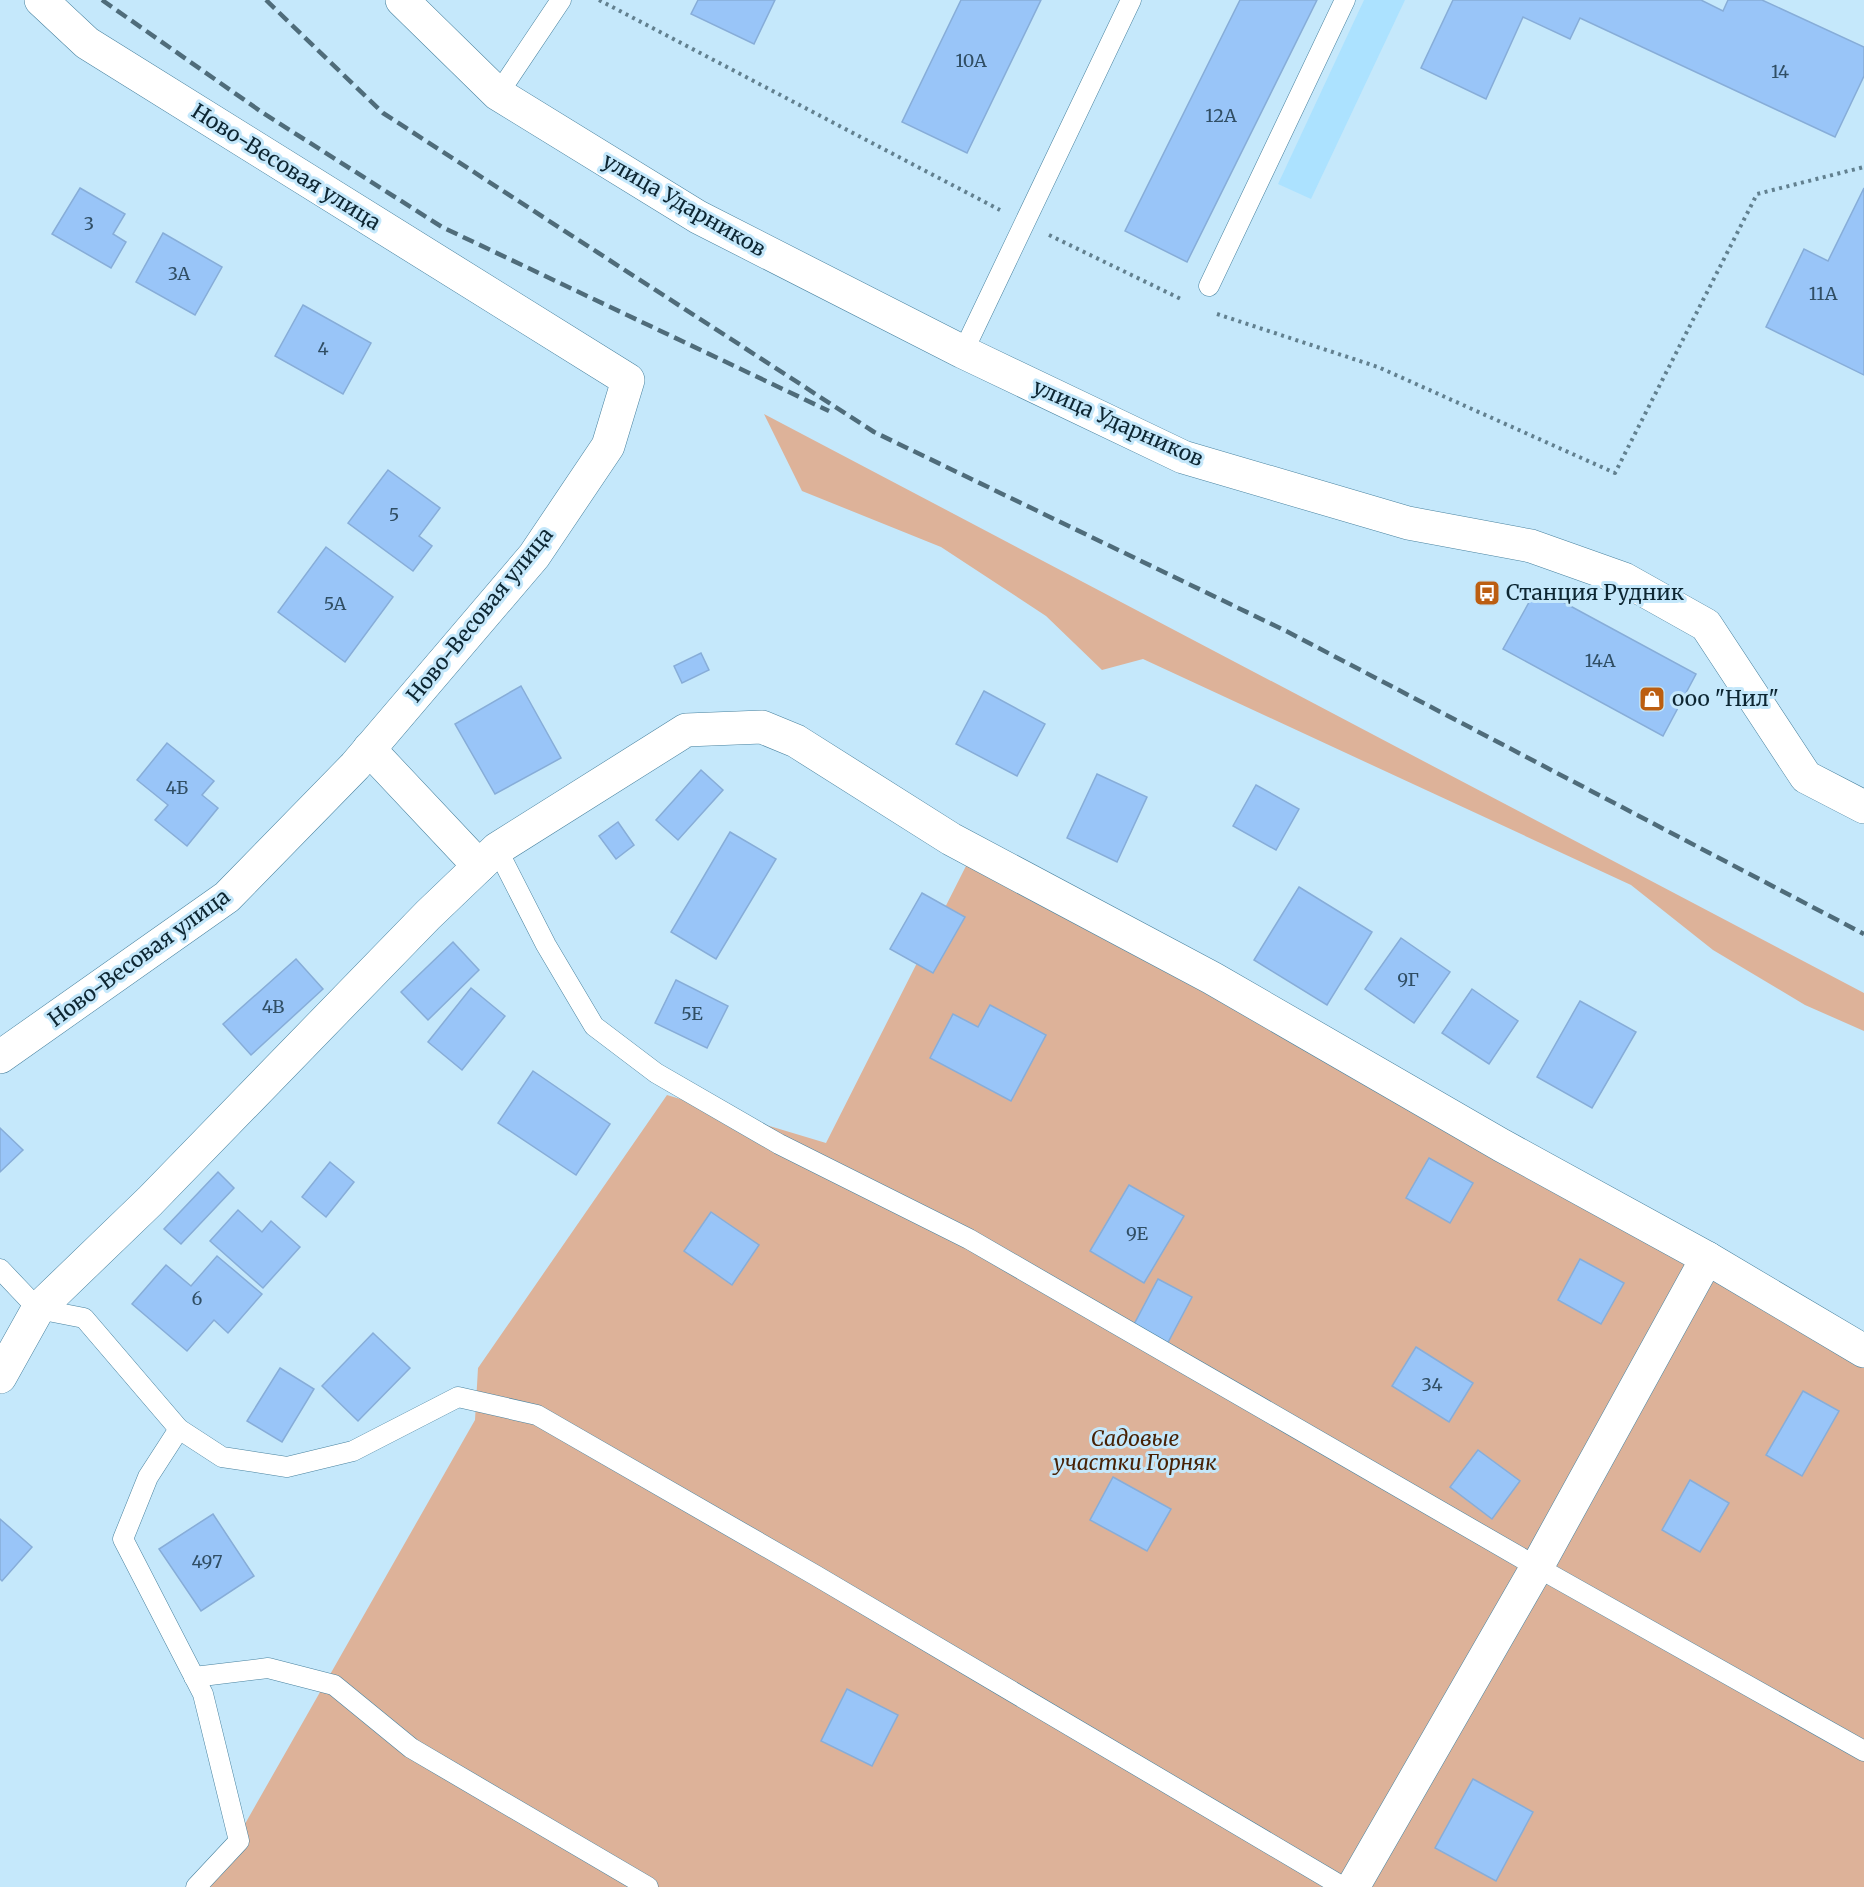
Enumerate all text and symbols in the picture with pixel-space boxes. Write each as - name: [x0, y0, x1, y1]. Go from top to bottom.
- house number: 10А: [955, 49, 987, 72]
- house number: 14: [1771, 60, 1789, 83]
- street label: Ново-Весовая улица: [187, 97, 386, 236]
- house number: 12А: [1205, 104, 1237, 127]
- street label: улица Ударников: [598, 147, 771, 262]
- house number: 3: [84, 212, 94, 235]
- house number: 3А: [168, 262, 191, 285]
- house number: 11А: [1809, 282, 1838, 305]
- house number: 4: [317, 337, 329, 360]
- street label: улица Ударников: [1029, 373, 1208, 472]
- house number: 5: [389, 503, 399, 526]
- street label: Ново-Весовая улица: [401, 521, 559, 708]
- bus stop icon: Станция Рудник: [1472, 578, 1502, 608]
- place label: Станция Рудник: [1506, 579, 1684, 606]
- house number: 5А: [324, 592, 347, 615]
- house number: 14А: [1585, 649, 1616, 672]
- shop icon: ооо "Нил": [1637, 684, 1667, 714]
- place label: ооо "Нил": [1672, 685, 1779, 712]
- house number: 4Б: [166, 776, 188, 799]
- street label: Ново-Весовая улица: [43, 883, 235, 1033]
- house number: 9Г: [1397, 968, 1419, 991]
- house number: 4В: [262, 995, 284, 1018]
- house number: 5Е: [681, 1002, 703, 1025]
- house number: 9Е: [1126, 1222, 1149, 1245]
- house number: 6: [192, 1287, 203, 1310]
- house number: 34: [1421, 1373, 1443, 1396]
- park label: Садовые участки Горняк: [1052, 1425, 1217, 1476]
- house number: 497: [192, 1550, 222, 1573]

